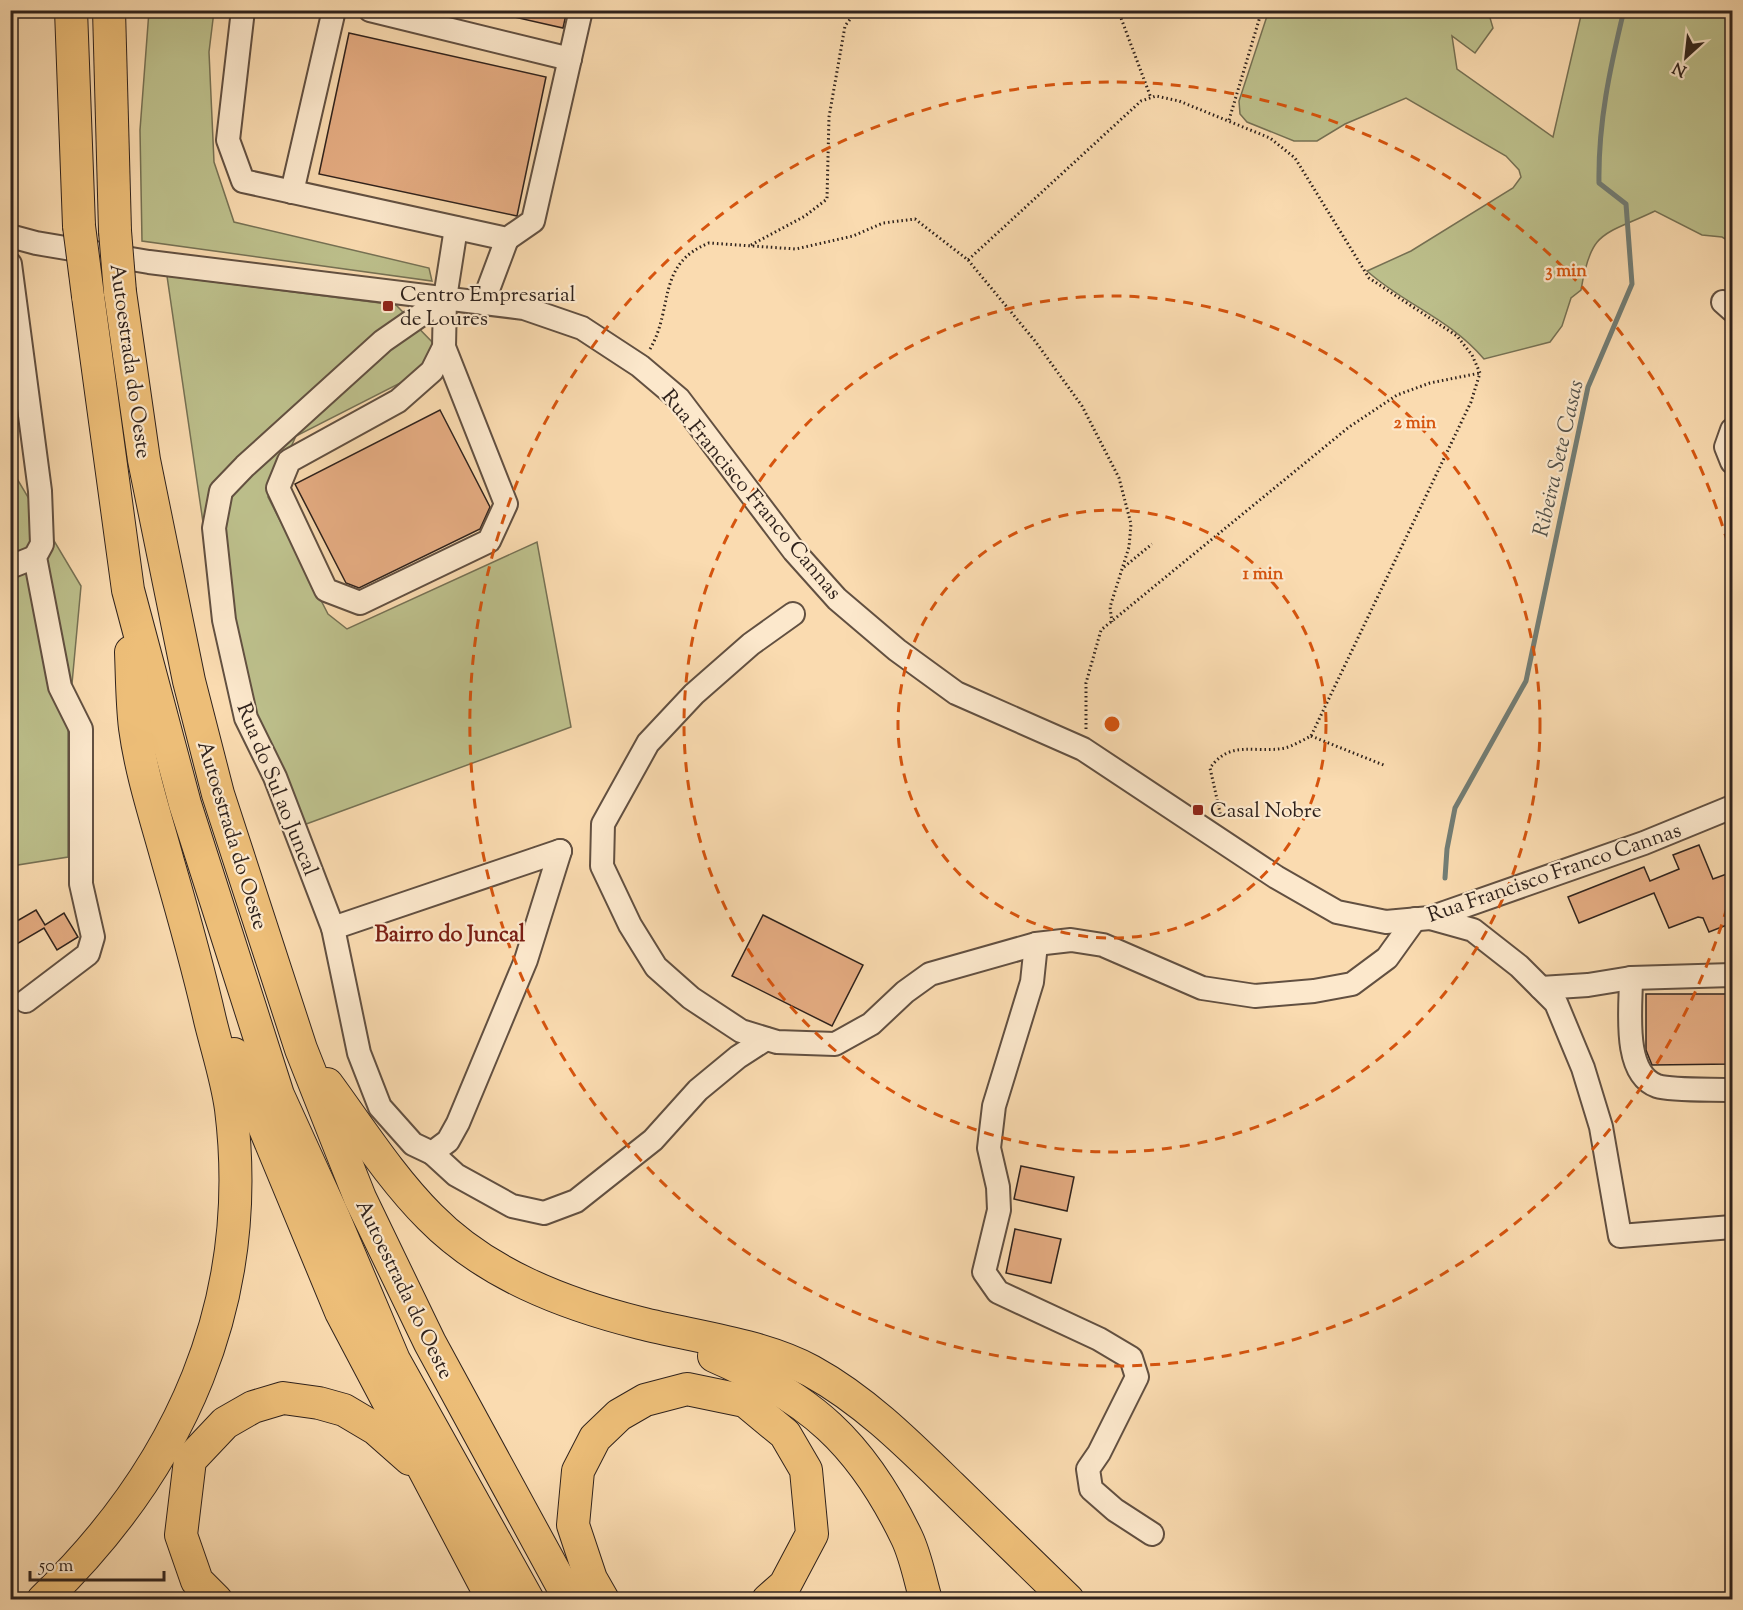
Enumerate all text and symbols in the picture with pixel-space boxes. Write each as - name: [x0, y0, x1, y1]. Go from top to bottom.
- north arrow: [1656, 27, 1716, 87]
- text: N: [1669, 55, 1691, 81]
- text: 3 min: [1545, 259, 1587, 285]
- street label: Autoestrada do Oeste: [101, 262, 158, 460]
- place label: Centro Empresarial de Loures: [400, 281, 576, 335]
- marker: Centro Empresarial de Loures: [381, 299, 395, 313]
- water label: Ribeira Sete Casas: [1526, 377, 1594, 540]
- street label: Rua Francisco Franco Cannas: [653, 384, 848, 607]
- text: 2 min: [1394, 411, 1437, 437]
- text: 1 min: [1243, 562, 1284, 588]
- street label: Rua do Sul ao Juncal: [228, 699, 325, 881]
- centre of rings: [1102, 714, 1122, 734]
- street label: Autoestrada do Oeste: [188, 737, 274, 934]
- place label: Casal Nobre: [1210, 797, 1321, 827]
- marker: Casal Nobre: [1191, 803, 1205, 817]
- street label: Rua Francisco Franco Cannas: [1424, 816, 1686, 931]
- district label: Bairro do Juncal: [375, 920, 526, 952]
- street label: Autoestrada do Oeste: [347, 1195, 460, 1385]
- scale bar: [30, 1544, 164, 1582]
- text: 50 m: [38, 1554, 74, 1580]

